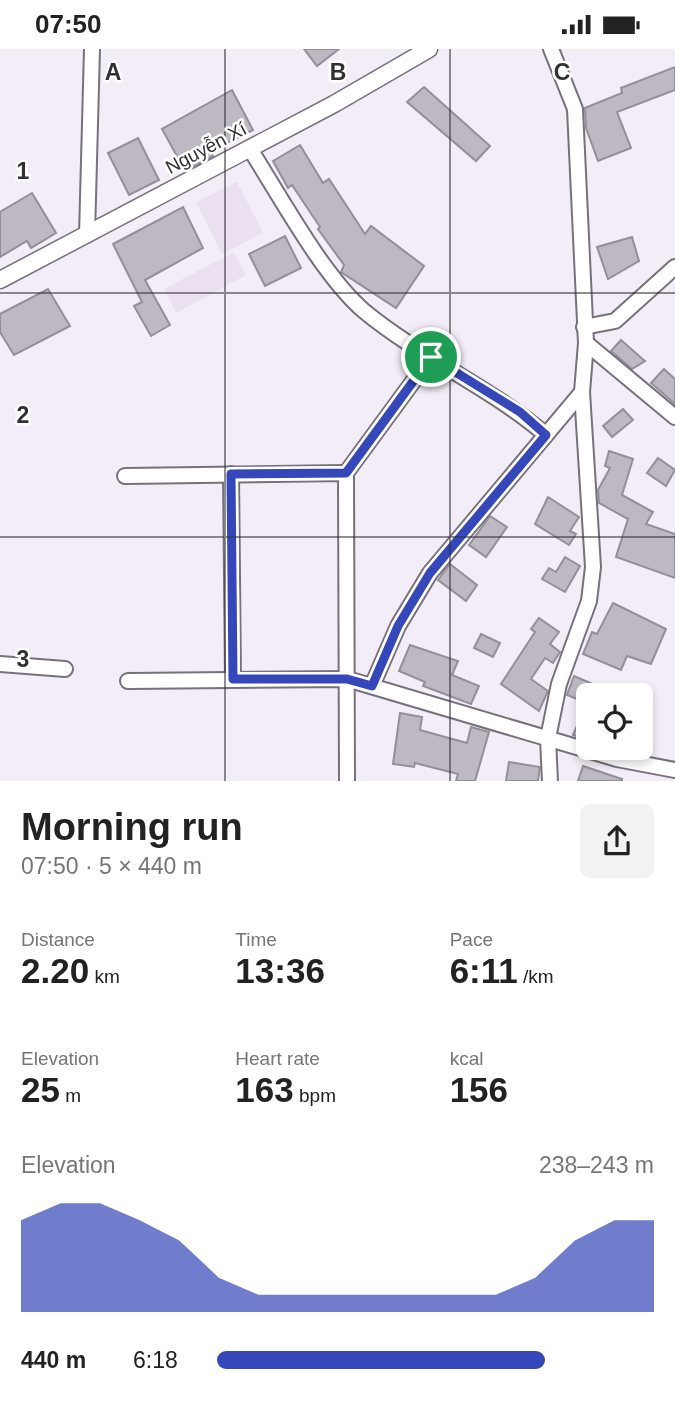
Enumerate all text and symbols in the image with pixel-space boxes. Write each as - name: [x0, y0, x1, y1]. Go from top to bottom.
- text: 07:50: [35, 9, 102, 39]
- text: A: [105, 59, 121, 85]
- text: B: [330, 59, 346, 85]
- text: C: [554, 59, 570, 85]
- street label: Nguyễn Xí: [162, 118, 251, 178]
- text: 1: [17, 158, 30, 184]
- pin: [401, 327, 461, 387]
- icon: arrive: [412, 338, 450, 376]
- text: 2: [17, 402, 29, 428]
- text: 3: [17, 646, 29, 672]
- map controls: [576, 683, 653, 760]
- button: locate: [576, 683, 653, 760]
- button: share: [580, 804, 654, 878]
- text: Morning run: [21, 806, 243, 848]
- text: 07:50 · 5 × 440 m: [21, 853, 202, 879]
- text: Distance: [21, 929, 95, 950]
- text: Time: [235, 929, 277, 950]
- text: Pace: [450, 929, 493, 950]
- text: 2.20: [21, 951, 89, 990]
- text: 13:36: [235, 951, 325, 990]
- text: 6:11: [450, 951, 518, 990]
- text: km: [89, 966, 120, 987]
- text: /km: [518, 966, 554, 987]
- text: Elevation: [21, 1048, 99, 1069]
- text: Heart rate: [235, 1048, 320, 1069]
- text: kcal: [450, 1048, 483, 1069]
- text: 25: [21, 1070, 60, 1109]
- text: 163: [235, 1070, 294, 1109]
- text: 156: [450, 1070, 508, 1109]
- text: m: [60, 1085, 81, 1106]
- text: bpm: [294, 1085, 336, 1106]
- text: Elevation: [21, 1152, 116, 1178]
- text: 238–243 m: [539, 1152, 654, 1178]
- text: 440 m: [21, 1347, 86, 1373]
- text: 6:18: [133, 1347, 178, 1373]

